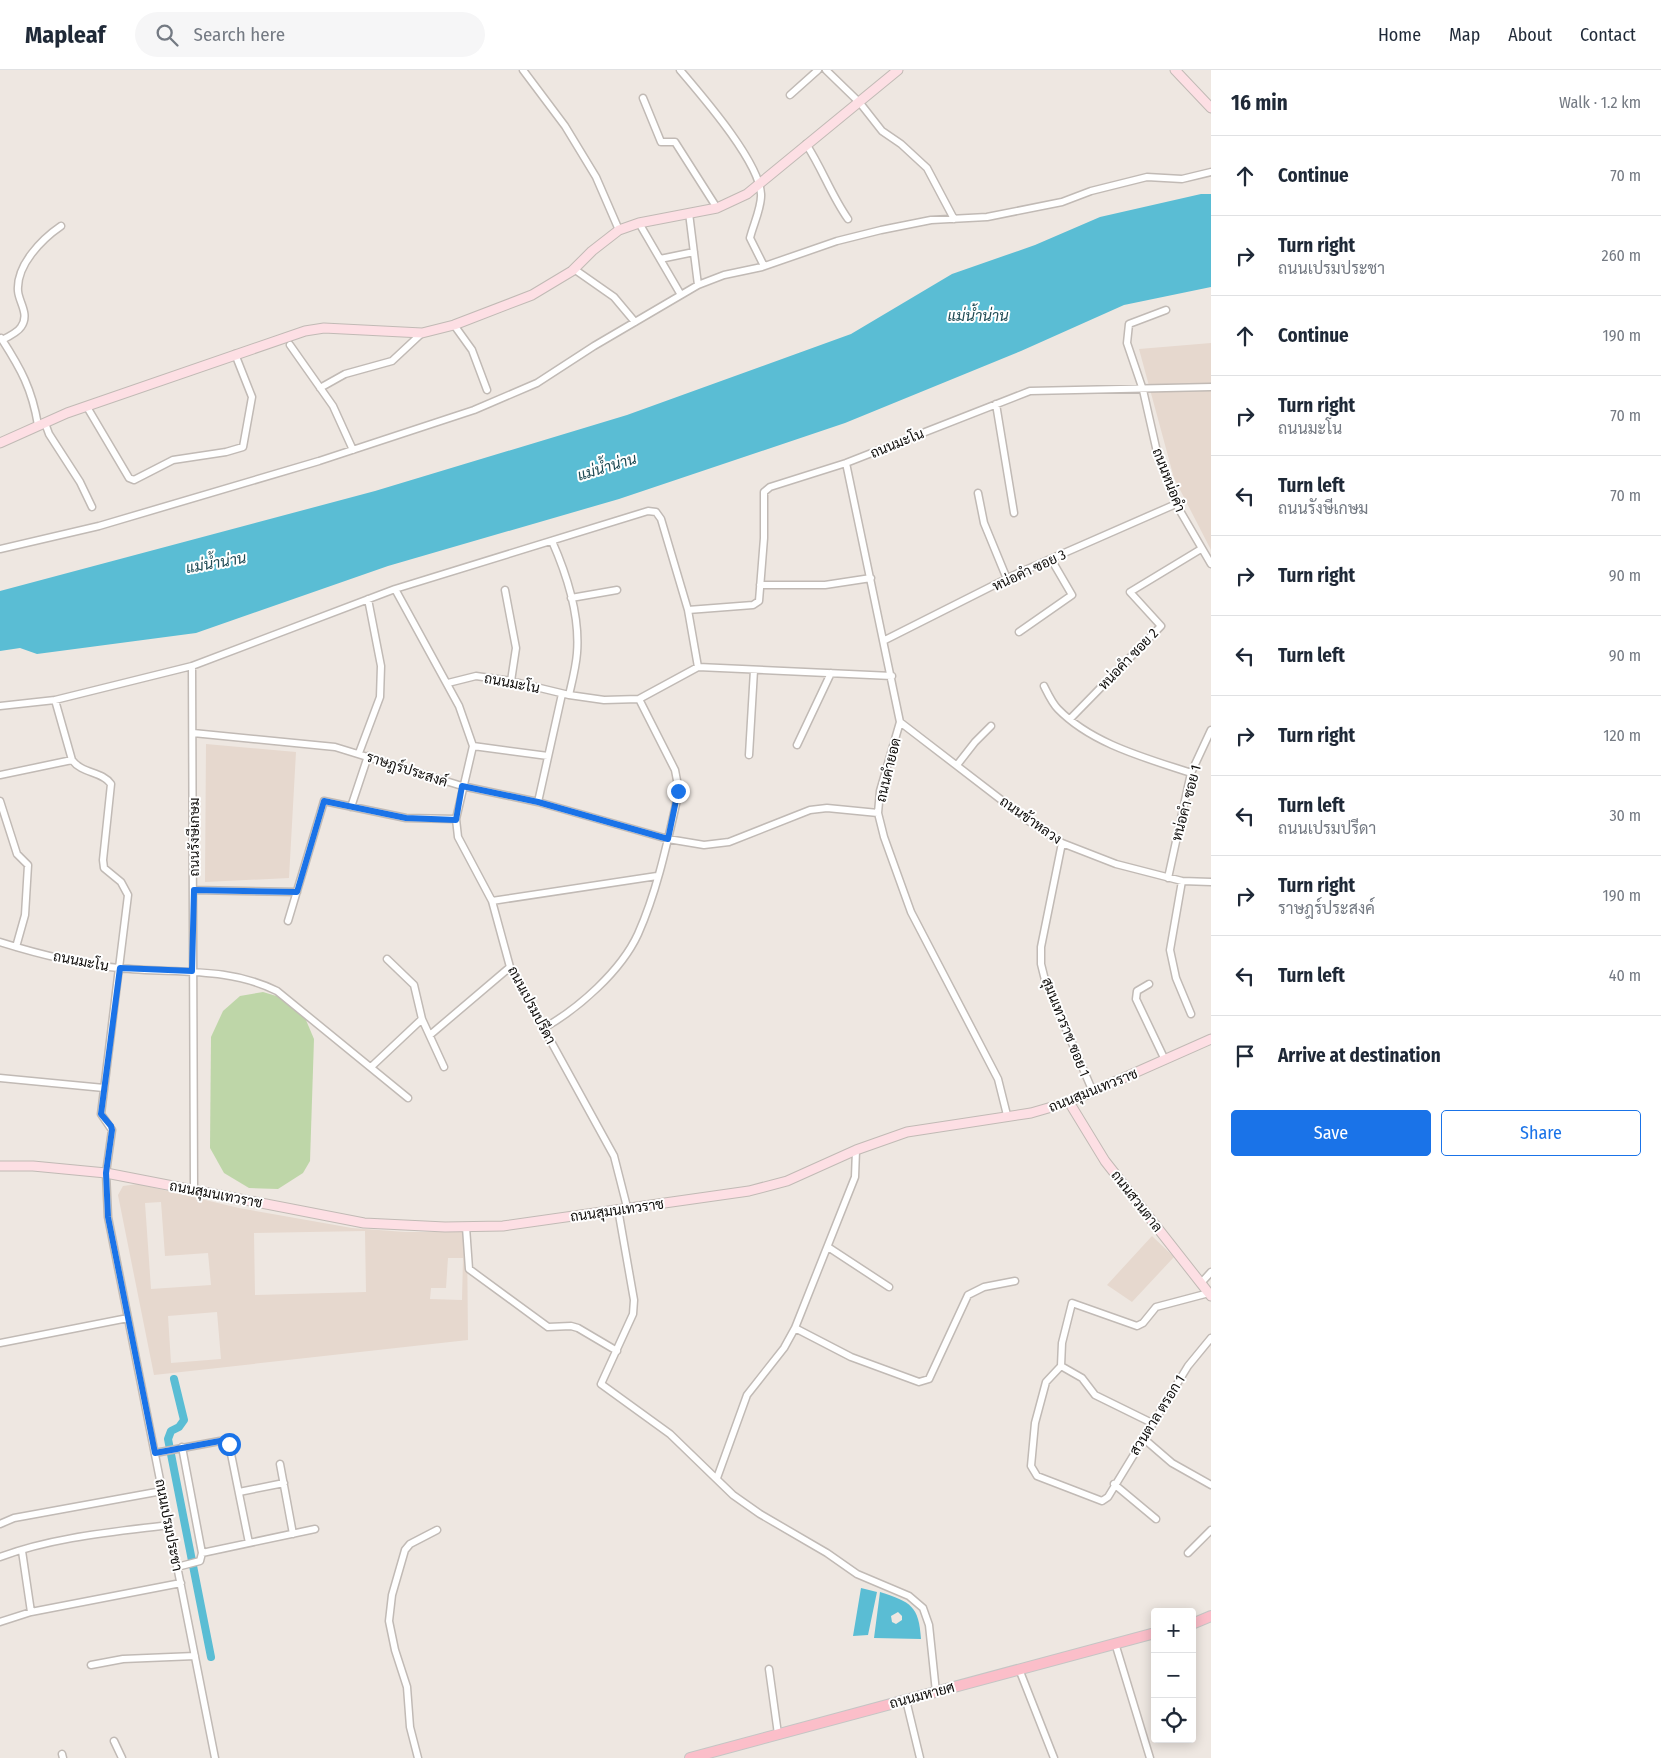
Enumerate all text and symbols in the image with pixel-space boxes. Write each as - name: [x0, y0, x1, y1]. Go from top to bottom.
- search box: [135, 12, 485, 57]
- text: Mapleaf: [25, 21, 105, 49]
- icon: search: [153, 21, 181, 49]
- text: Search here: [193, 23, 285, 46]
- text: Home: [1378, 24, 1421, 46]
- text: Map: [1449, 24, 1480, 46]
- text: About: [1508, 24, 1552, 46]
- text: Contact: [1580, 24, 1636, 46]
- text: 16 min: [1231, 90, 1288, 116]
- text: Walk · 1.2 km: [1559, 93, 1641, 112]
- icon: ahead: [1231, 162, 1259, 190]
- text: Continue: [1278, 164, 1349, 187]
- text: 70 m: [1610, 166, 1641, 185]
- text: Turn right: [1278, 234, 1355, 257]
- icon: right: [1231, 242, 1259, 270]
- text: 260 m: [1602, 246, 1641, 265]
- text: ถนนเปรมประชา: [1278, 259, 1385, 278]
- water label: แม่น้ำน่าน: [947, 303, 1009, 325]
- icon: ahead: [1231, 322, 1259, 350]
- text: Continue: [1278, 324, 1349, 347]
- text: 190 m: [1603, 326, 1641, 345]
- text: Turn right: [1278, 394, 1355, 417]
- icon: right: [1231, 402, 1259, 430]
- text: 70 m: [1610, 406, 1641, 425]
- text: ถนนมะโน: [1278, 419, 1342, 438]
- street label: ถนนมะโน: [868, 425, 927, 462]
- water label: แม่น้ำน่าน: [574, 446, 639, 485]
- street label: ถนนหน่อคำ: [1149, 446, 1189, 515]
- text: Turn left: [1278, 474, 1345, 497]
- icon: left: [1231, 482, 1259, 510]
- text: 70 m: [1610, 486, 1641, 505]
- text: ถนนรังษีเกษม: [1278, 499, 1368, 518]
- water label: แม่น้ำน่าน: [184, 545, 248, 577]
- street label: หน่อคำ ซอย 3: [990, 546, 1069, 595]
- icon: right: [1231, 562, 1259, 590]
- text: Turn right: [1278, 564, 1355, 587]
- text: 90 m: [1609, 566, 1641, 585]
- street label: หน่อคำ ซอย 2: [1095, 625, 1162, 694]
- icon: left: [1231, 642, 1259, 670]
- text: Turn left: [1278, 644, 1345, 667]
- text: 90 m: [1609, 646, 1641, 665]
- street label: ถนนมะโน: [483, 670, 541, 697]
- icon: right: [1231, 722, 1259, 750]
- text: Turn right: [1278, 724, 1355, 747]
- text: 120 m: [1603, 726, 1641, 745]
- street label: ถนนคำยอด: [872, 736, 905, 804]
- street label: ราษฎร์ประสงค์: [364, 747, 450, 791]
- street label: หน่อคำ ซอย 1: [1168, 763, 1205, 843]
- route end: [667, 780, 690, 803]
- street label: ถนนข้าหลวง: [997, 792, 1065, 848]
- text: Turn left: [1278, 794, 1345, 817]
- street label: ถนนรังษีเกษม: [185, 797, 203, 877]
- icon: left: [1231, 802, 1259, 830]
- text: 30 m: [1609, 806, 1641, 825]
- text: ถนนเปรมปรีดา: [1278, 819, 1376, 838]
- text: Turn right: [1278, 874, 1355, 897]
- icon: right: [1231, 882, 1259, 910]
- text: 190 m: [1603, 886, 1641, 905]
- text: ราษฎร์ประสงค์: [1278, 899, 1375, 918]
- street label: ถนนมะโน: [52, 948, 110, 975]
- icon: left: [1231, 962, 1259, 990]
- street label: ถนนเปรมปรีดา: [504, 963, 560, 1047]
- text: Turn left: [1278, 964, 1345, 987]
- text: 40 m: [1609, 966, 1641, 985]
- street label: สุมนเทวราช ซอย 1: [1037, 975, 1093, 1080]
- icon: arrive: [1231, 1042, 1259, 1070]
- text: Arrive at destination: [1278, 1044, 1441, 1067]
- street label: ถนนสุมนเทวราช: [1046, 1065, 1140, 1117]
- button: Save: [1231, 1110, 1431, 1156]
- button: Share: [1441, 1110, 1641, 1156]
- street label: ถนนสวนตาล: [1107, 1167, 1166, 1236]
- street label: ถนนสุมนเทวราช: [168, 1177, 264, 1213]
- street label: ถนนสุมนเทวราช: [569, 1196, 665, 1226]
- street label: สวนตาล ตรอก 1: [1126, 1372, 1189, 1458]
- route start: [218, 1433, 241, 1456]
- street label: ถนนเปรมประชา: [151, 1478, 186, 1573]
- map controls: [1151, 1608, 1196, 1743]
- button: +: [1151, 1608, 1196, 1653]
- button: −: [1151, 1653, 1196, 1698]
- street label: ถนนมหายศ: [888, 1679, 957, 1712]
- button: locate: [1151, 1698, 1196, 1743]

